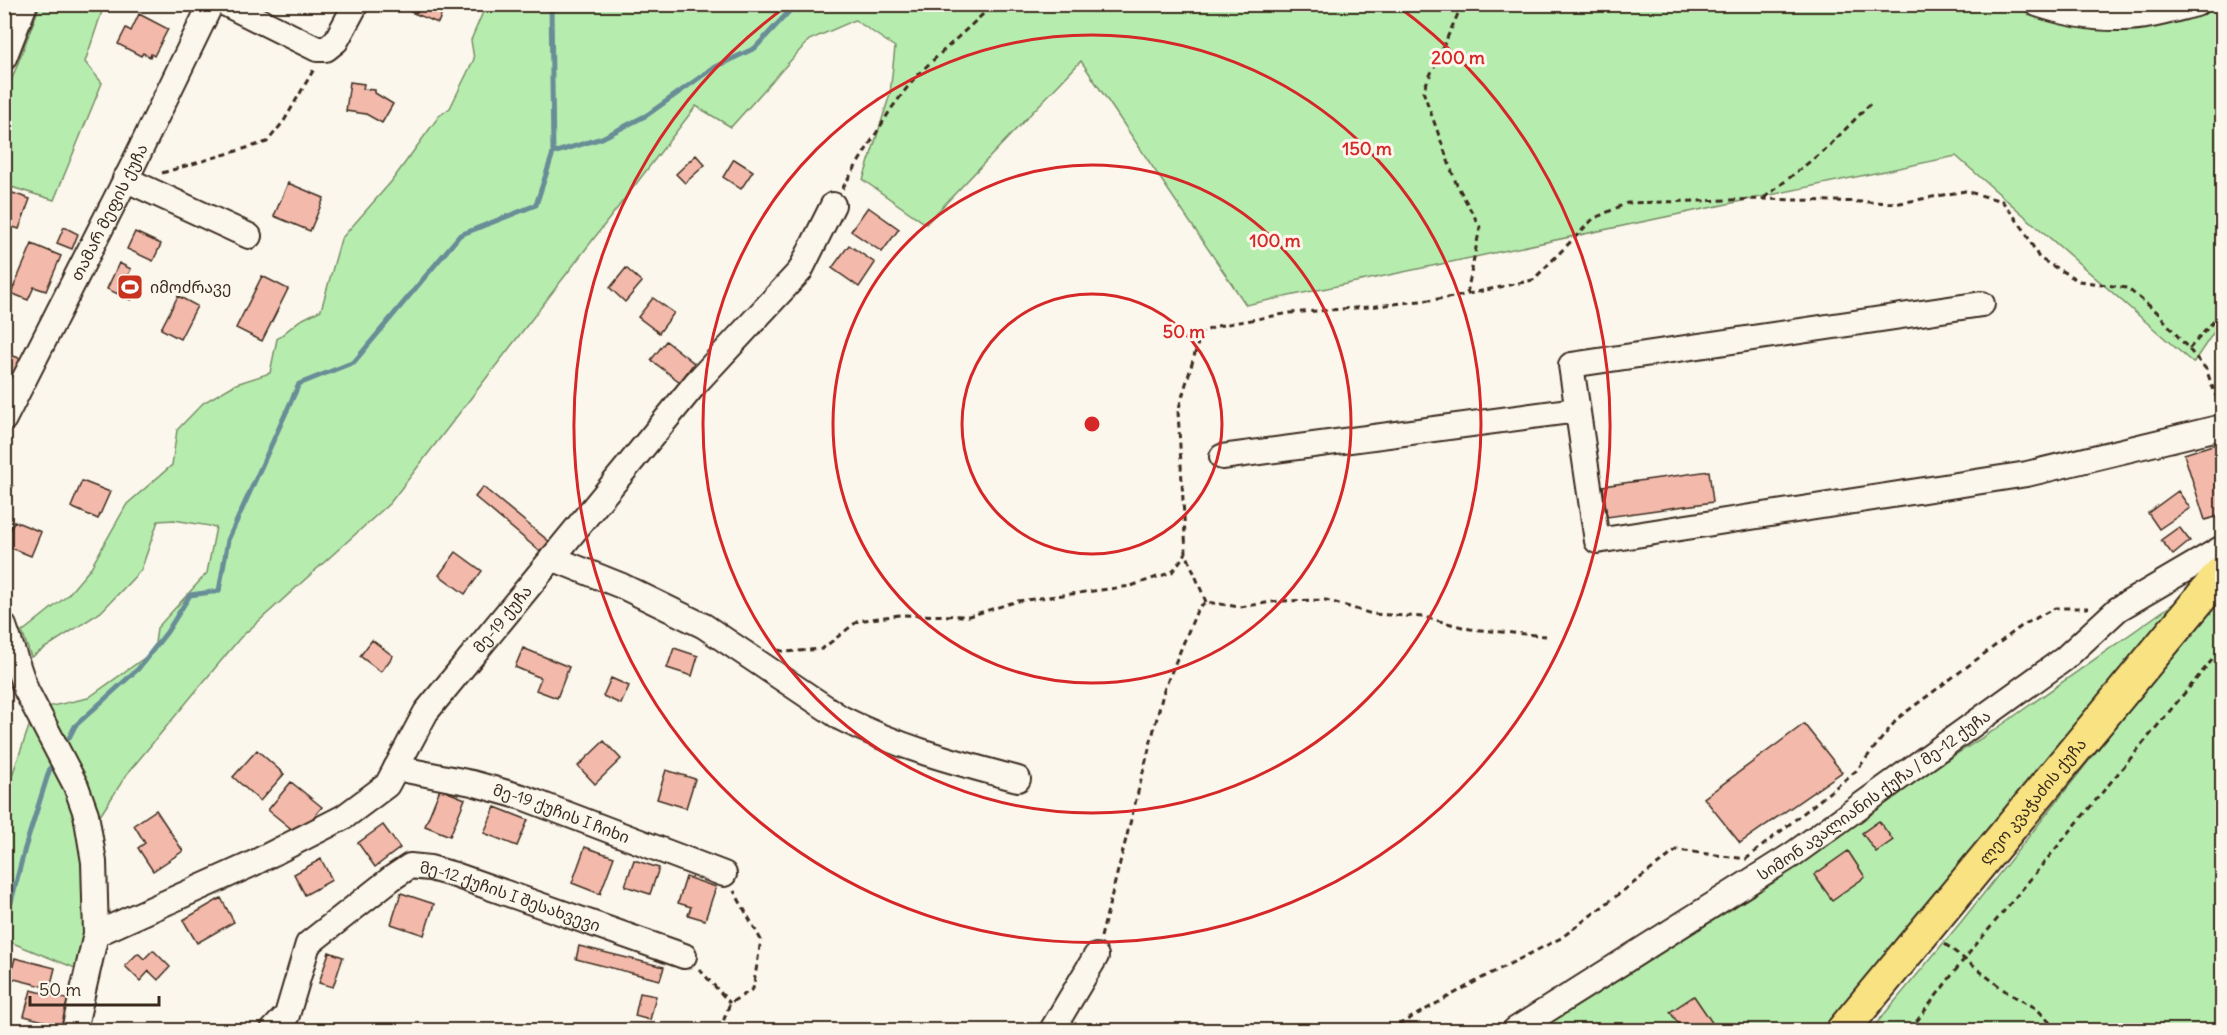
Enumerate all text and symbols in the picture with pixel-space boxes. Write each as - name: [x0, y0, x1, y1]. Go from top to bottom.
- text: 200 m: [1431, 46, 1485, 69]
- text: 150 m: [1342, 137, 1392, 160]
- street label: თამარ მეფის ქუჩა: [66, 140, 152, 284]
- text: 100 m: [1250, 229, 1301, 252]
- sports icon: იმოძრავე: [115, 272, 145, 302]
- place label: იმოძრავე: [150, 277, 231, 297]
- text: 50 m: [1163, 320, 1205, 343]
- centre of rings: [1082, 414, 1102, 434]
- street label: მე-19 ქუჩა: [469, 581, 536, 657]
- street label: სიმონ ავალიანის ქუჩა / მე-12 ქუჩა: [1754, 705, 1994, 884]
- street label: ლეო კვაჭაძის ქუჩა: [1974, 734, 2090, 869]
- street label: მე-19 ქუჩის I ჩიხი: [491, 779, 633, 847]
- street label: მე-12 ქუჩის I შესახვევი: [419, 857, 603, 936]
- scale bar: [30, 969, 159, 1007]
- text: 50 m: [39, 978, 81, 1001]

